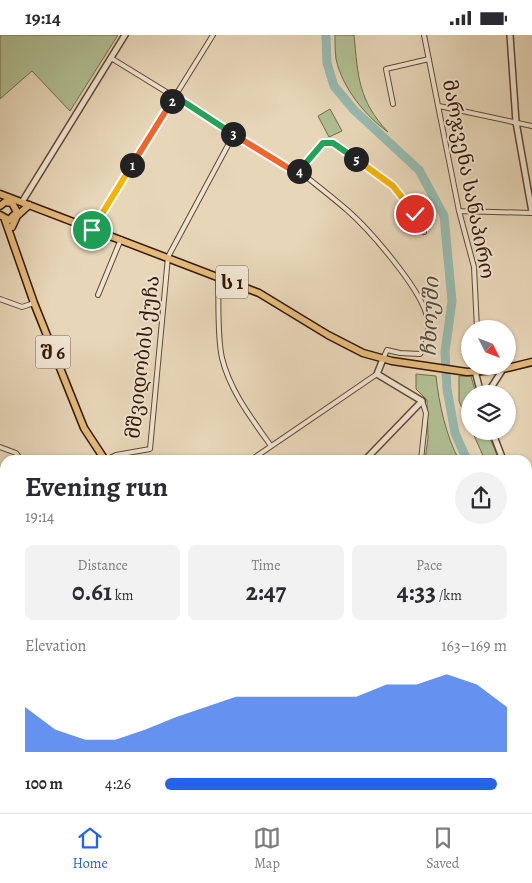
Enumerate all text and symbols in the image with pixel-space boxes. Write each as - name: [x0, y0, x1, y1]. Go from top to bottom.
- text: 19:14: [25, 5, 61, 31]
- street label: მარჯვენა სანაპირო: [436, 77, 501, 281]
- pin: 2: [160, 89, 184, 113]
- text: 2: [169, 92, 176, 111]
- pin: 3: [220, 121, 246, 147]
- text: 3: [230, 125, 237, 144]
- pin: 5: [344, 147, 368, 171]
- text: 5: [354, 150, 359, 169]
- pin: 1: [120, 153, 144, 177]
- text: 1: [130, 156, 135, 175]
- pin: 4: [286, 159, 312, 183]
- text: 4: [296, 162, 303, 181]
- pin: [394, 193, 436, 235]
- icon: check: [401, 200, 429, 228]
- pin: [71, 209, 113, 251]
- icon: arrive: [78, 216, 106, 244]
- road number: ს 1: [216, 265, 248, 299]
- street label: მშვიდობის ქუჩა: [119, 274, 166, 440]
- water label: ჩხოუში: [415, 276, 445, 357]
- north arrow: [461, 320, 516, 375]
- map controls: [461, 320, 516, 440]
- road number: შ 6: [36, 335, 70, 369]
- button: layers: [461, 385, 516, 440]
- text: Evening run: [25, 468, 168, 506]
- button: share: [455, 472, 507, 524]
- text: 19:14: [25, 506, 54, 528]
- text: Distance: [78, 556, 128, 575]
- text: Time: [251, 556, 281, 575]
- text: Pace: [416, 556, 442, 575]
- text: 0.61: [72, 575, 112, 609]
- text: 2:47: [246, 575, 286, 609]
- text: 4:33: [397, 575, 436, 609]
- text: km: [112, 586, 133, 605]
- text: /km: [436, 586, 462, 605]
- text: Elevation: [25, 635, 86, 657]
- text: 163–169 m: [441, 635, 507, 657]
- text: 100 m: [25, 773, 63, 795]
- text: 4:26: [105, 773, 131, 795]
- tab: Home: [73, 824, 108, 873]
- tab: Map: [253, 824, 281, 873]
- tab: Saved: [426, 824, 459, 873]

